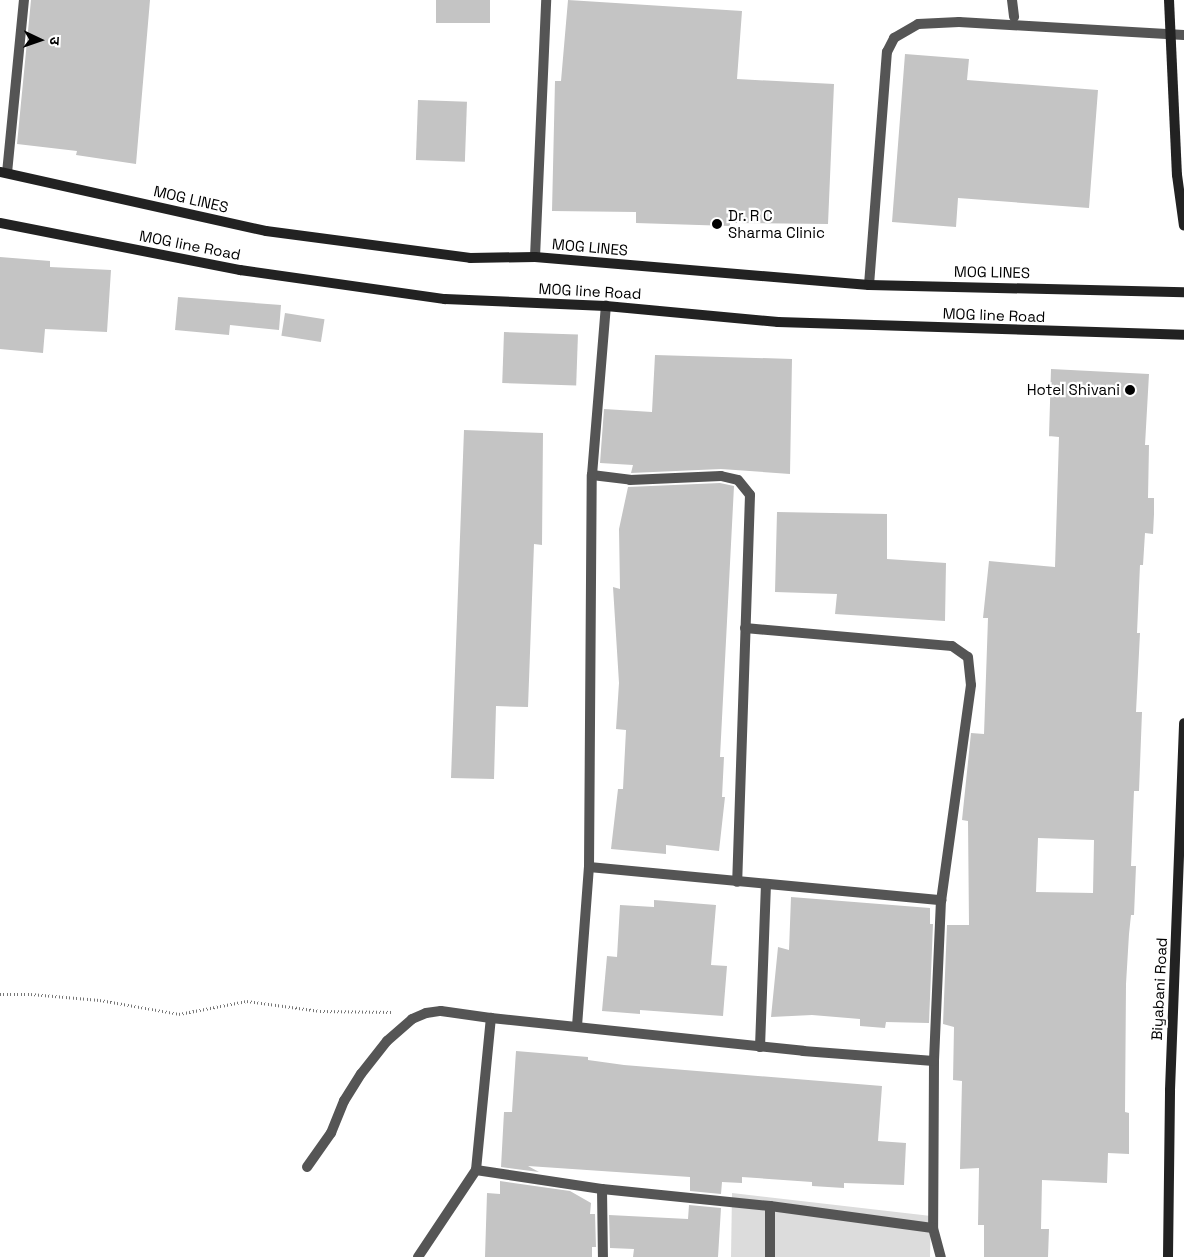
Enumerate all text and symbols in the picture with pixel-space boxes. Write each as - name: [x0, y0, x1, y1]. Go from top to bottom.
- north arrow: [15, 15, 65, 65]
- text: उ: [46, 36, 64, 45]
- street label: MOG LINES: [152, 182, 230, 216]
- place label: Dr. R C Sharma Clinic: [728, 206, 825, 241]
- marker: Dr. R C Sharma Clinic: [710, 217, 724, 231]
- street label: MOG line Road: [138, 226, 242, 264]
- street label: MOG LINES: [551, 235, 629, 259]
- street label: MOG LINES: [954, 262, 1030, 282]
- street label: MOG line Road: [538, 279, 642, 303]
- street label: MOG line Road: [942, 304, 1046, 326]
- place label: Hotel Shivani: [1027, 381, 1120, 399]
- marker: Hotel Shivani: [1124, 384, 1136, 396]
- street label: Biyabani Road: [1147, 937, 1171, 1041]

